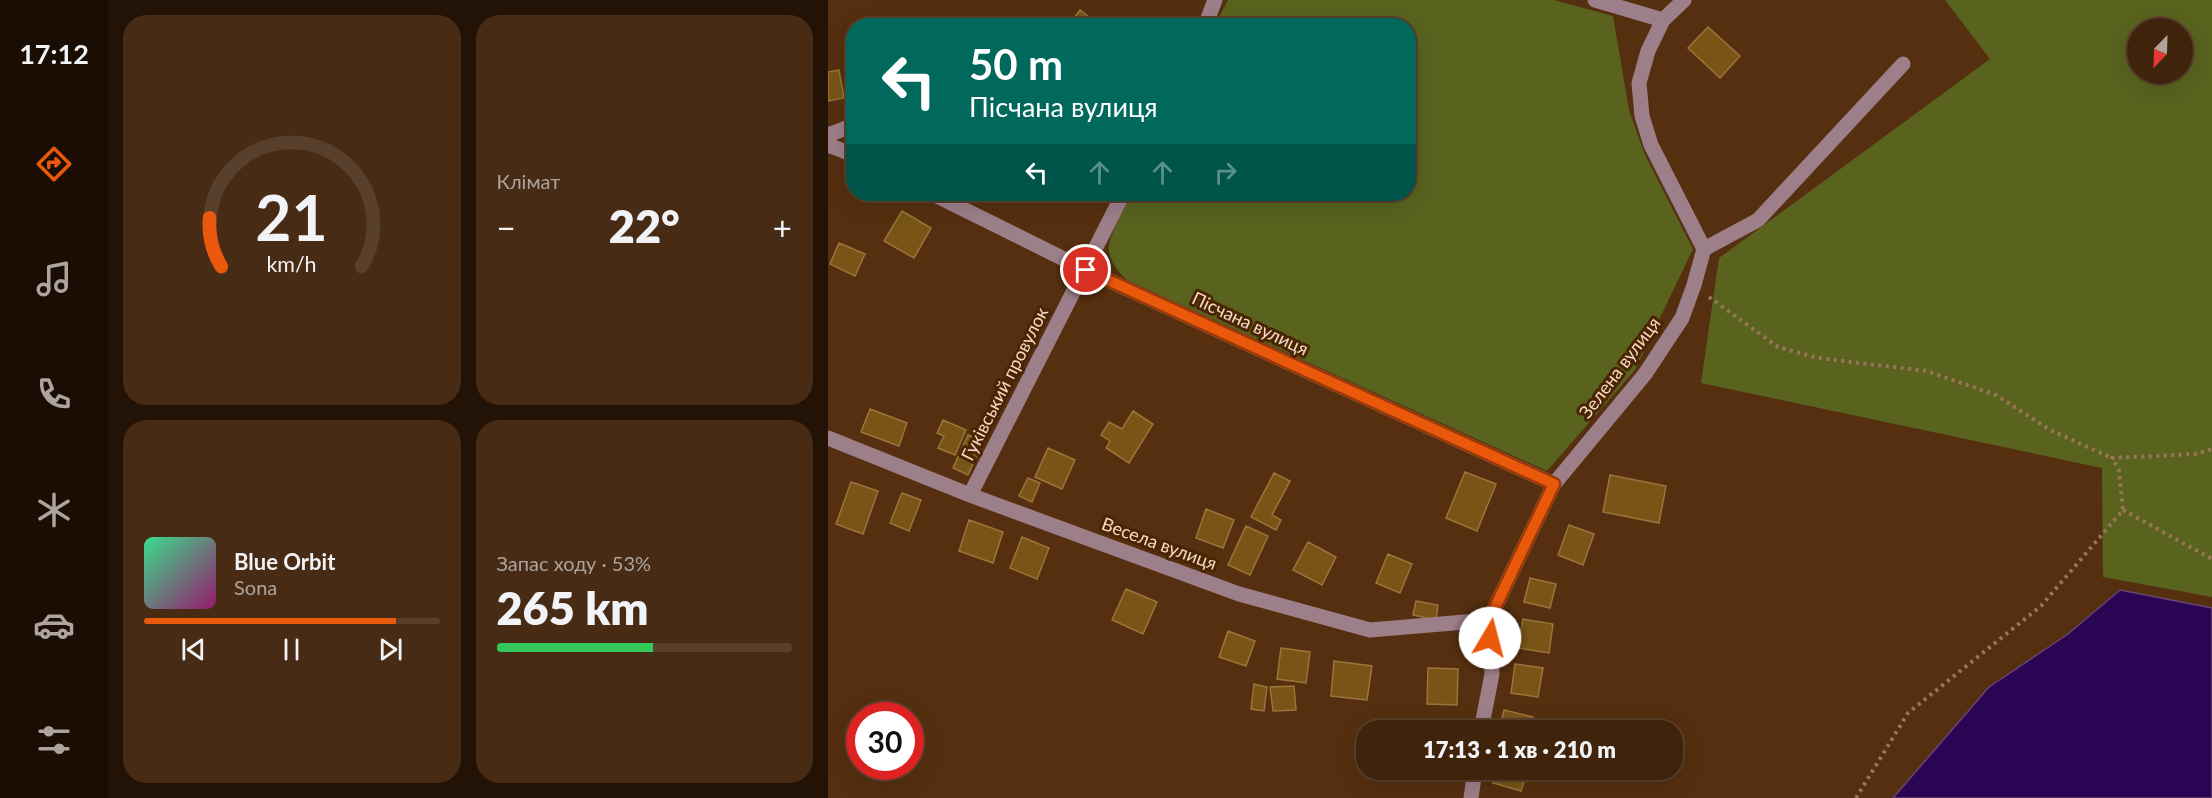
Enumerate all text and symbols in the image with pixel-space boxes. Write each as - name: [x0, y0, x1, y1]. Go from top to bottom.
- north arrow: [2127, 18, 2193, 84]
- map controls: [2127, 18, 2193, 84]
- text: 17:12: [19, 37, 89, 70]
- text: 50 m: [969, 39, 1063, 89]
- icon: left: [870, 42, 948, 120]
- text: Пісчана вулиця: [969, 90, 1158, 123]
- icon: directions: [33, 143, 75, 185]
- icon: left: [1020, 156, 1053, 189]
- icon: ahead: [1083, 156, 1116, 189]
- icon: ahead: [1146, 156, 1179, 189]
- icon: right: [1209, 156, 1242, 189]
- text: Клімат: [497, 169, 560, 193]
- text: 21: [256, 179, 328, 254]
- text: 22°: [609, 199, 680, 253]
- text: −: [497, 207, 516, 247]
- text: +: [773, 207, 792, 247]
- pin: [1060, 244, 1111, 295]
- text: km/h: [267, 251, 317, 277]
- icon: arrive: [1069, 253, 1102, 286]
- icon: music: [33, 258, 75, 300]
- street label: Пісчана вулиця: [1189, 287, 1312, 360]
- street label: Гуківський провулок: [956, 303, 1053, 464]
- street label: Зелена вулиця: [1574, 312, 1664, 422]
- icon: phone: [33, 373, 75, 415]
- icon: climate: [33, 489, 75, 531]
- street label: Весела вулиця: [1099, 512, 1220, 574]
- text: Blue Orbit: [234, 548, 335, 575]
- text: Запас ходу · 53%: [497, 551, 651, 575]
- text: Sona: [234, 575, 277, 599]
- text: 265 km: [497, 581, 649, 635]
- icon: car: [33, 604, 75, 646]
- position arrow: [1458, 606, 1522, 670]
- icon: previous: [177, 633, 210, 666]
- icon: pause: [275, 633, 308, 666]
- icon: next: [374, 633, 407, 666]
- speed limit sign: 30: [846, 702, 924, 780]
- icon: filters: [33, 719, 75, 761]
- text: 17:13 · 1 хв · 210 m: [1423, 736, 1616, 763]

